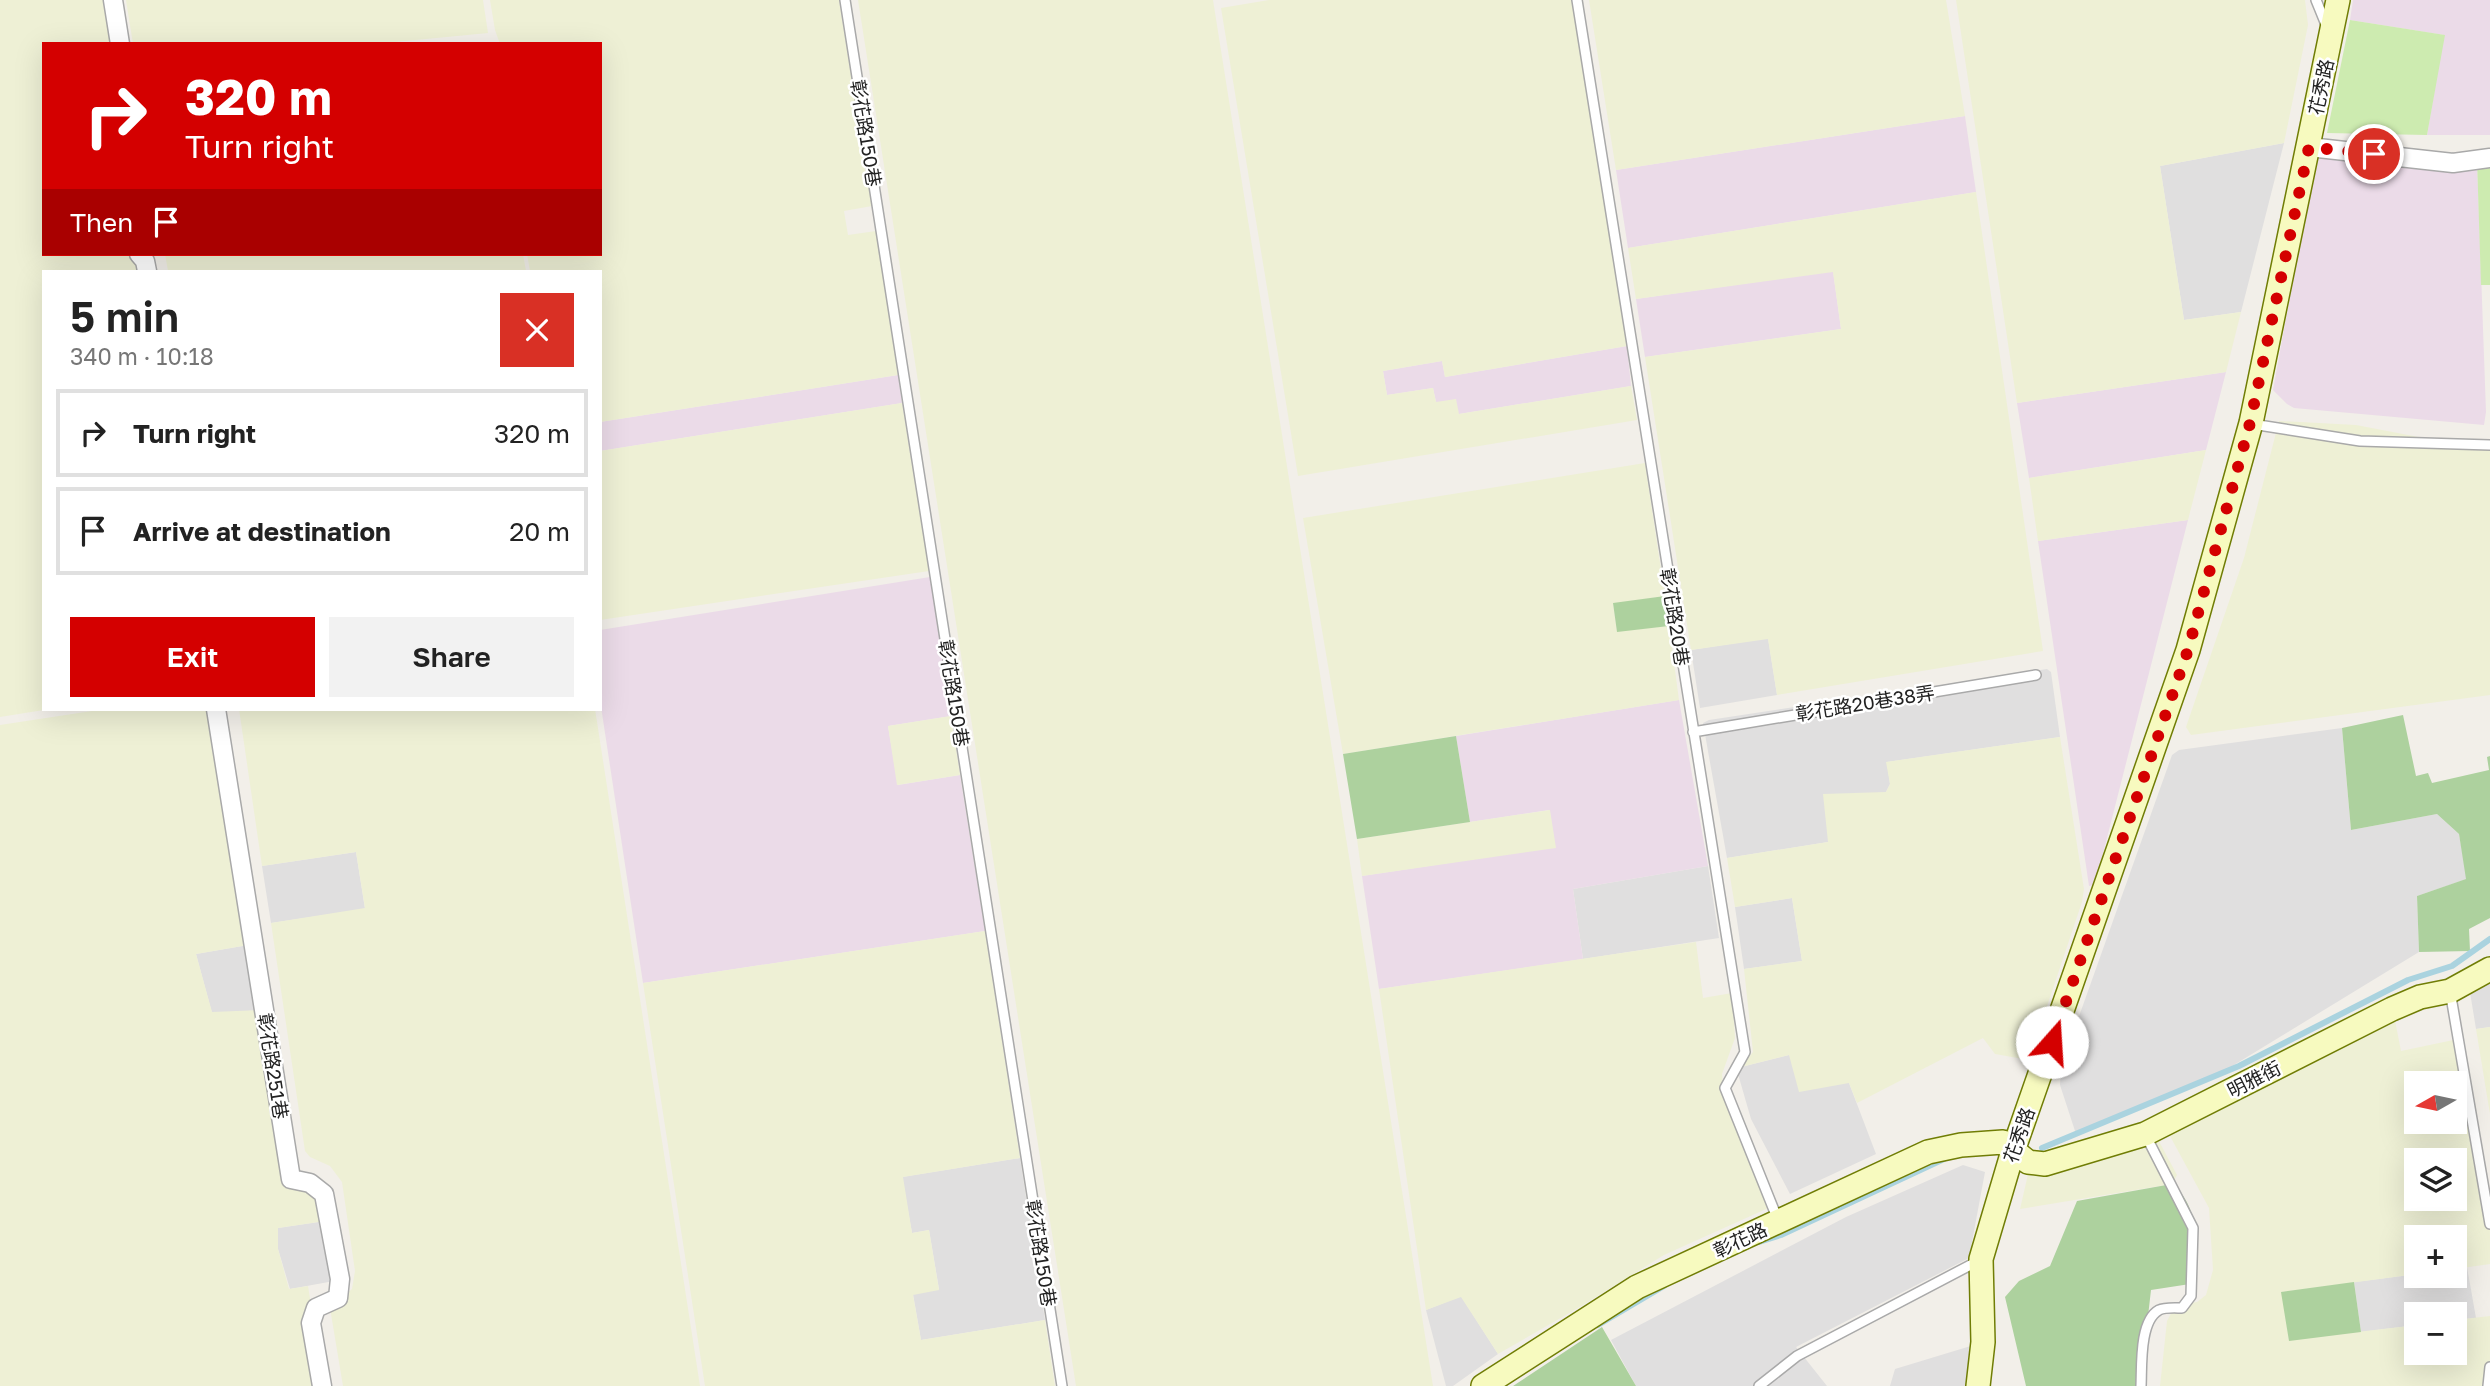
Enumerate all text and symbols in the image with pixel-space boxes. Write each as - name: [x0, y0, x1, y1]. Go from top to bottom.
- street label: 花秀路: [2303, 57, 2338, 117]
- text: 320 m: [185, 67, 332, 126]
- icon: right: [70, 70, 161, 161]
- street label: 彰花路150巷: [847, 78, 886, 188]
- pin: [2344, 124, 2404, 184]
- text: Turn right: [185, 127, 334, 165]
- icon: arrive: [2355, 135, 2393, 173]
- icon: arrive: [147, 203, 185, 241]
- text: Then: [70, 207, 133, 238]
- text: 5 min: [70, 291, 179, 341]
- button: close: [500, 293, 574, 367]
- text: 340 m · 10:18: [70, 342, 214, 370]
- icon: right: [74, 414, 112, 452]
- text: Turn right: [133, 418, 256, 449]
- text: 320 m: [494, 418, 570, 449]
- icon: arrive: [74, 512, 112, 550]
- text: Arrive at destination: [133, 516, 391, 547]
- text: 20 m: [509, 516, 570, 547]
- street label: 彰花路20巷: [1656, 566, 1695, 668]
- button: Exit: [70, 617, 315, 697]
- button: Share: [329, 617, 574, 697]
- street label: 彰花路150巷: [935, 638, 974, 748]
- street label: 彰花路20巷38弄: [1794, 680, 1936, 725]
- position arrow: [2015, 1005, 2089, 1079]
- street label: 彰花路251巷: [254, 1011, 293, 1121]
- street label: 明雅街: [2223, 1055, 2284, 1102]
- north arrow: [2404, 1071, 2468, 1134]
- map controls: [2404, 1071, 2467, 1365]
- street label: 花秀路: [1998, 1104, 2039, 1166]
- button: layers: [2404, 1148, 2467, 1211]
- street label: 彰花路150巷: [1022, 1198, 1061, 1308]
- street label: 彰花路: [1709, 1217, 1770, 1262]
- button: +: [2404, 1225, 2467, 1288]
- button: −: [2404, 1302, 2467, 1365]

